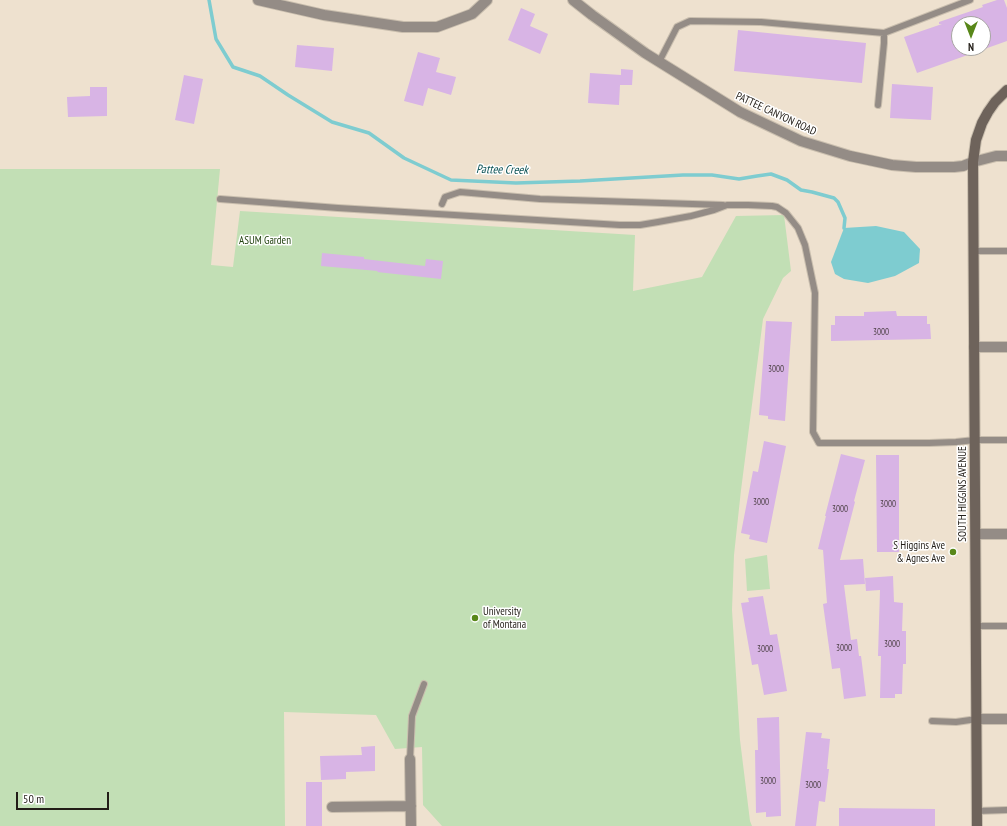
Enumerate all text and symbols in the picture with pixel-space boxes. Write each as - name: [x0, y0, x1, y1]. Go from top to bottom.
- north arrow: [951, 16, 991, 56]
- text: N: [968, 40, 974, 54]
- street label: PATTEE CANYON ROAD: [734, 90, 818, 138]
- water label: Pattee Creek: [476, 162, 528, 178]
- park label: ASUM Garden: [239, 234, 291, 248]
- house number: 3000: [873, 327, 889, 337]
- house number: 3000: [768, 364, 784, 374]
- street label: SOUTH HIGGINS AVENUE: [956, 446, 970, 542]
- house number: 3000: [753, 497, 769, 507]
- house number: 3000: [880, 499, 896, 509]
- house number: 3000: [832, 504, 848, 514]
- place label: S Higgins Ave & Agnes Ave: [893, 539, 945, 565]
- marker: S Higgins Ave & Agnes Ave: [948, 547, 958, 557]
- place label: University of Montana: [483, 605, 526, 631]
- marker: University of Montana: [470, 613, 480, 623]
- house number: 3000: [884, 639, 900, 649]
- house number: 3000: [836, 643, 852, 653]
- house number: 3000: [757, 644, 773, 654]
- house number: 3000: [760, 776, 776, 786]
- house number: 3000: [805, 780, 821, 790]
- scale bar: [18, 784, 111, 810]
- text: 50 m: [23, 791, 44, 806]

